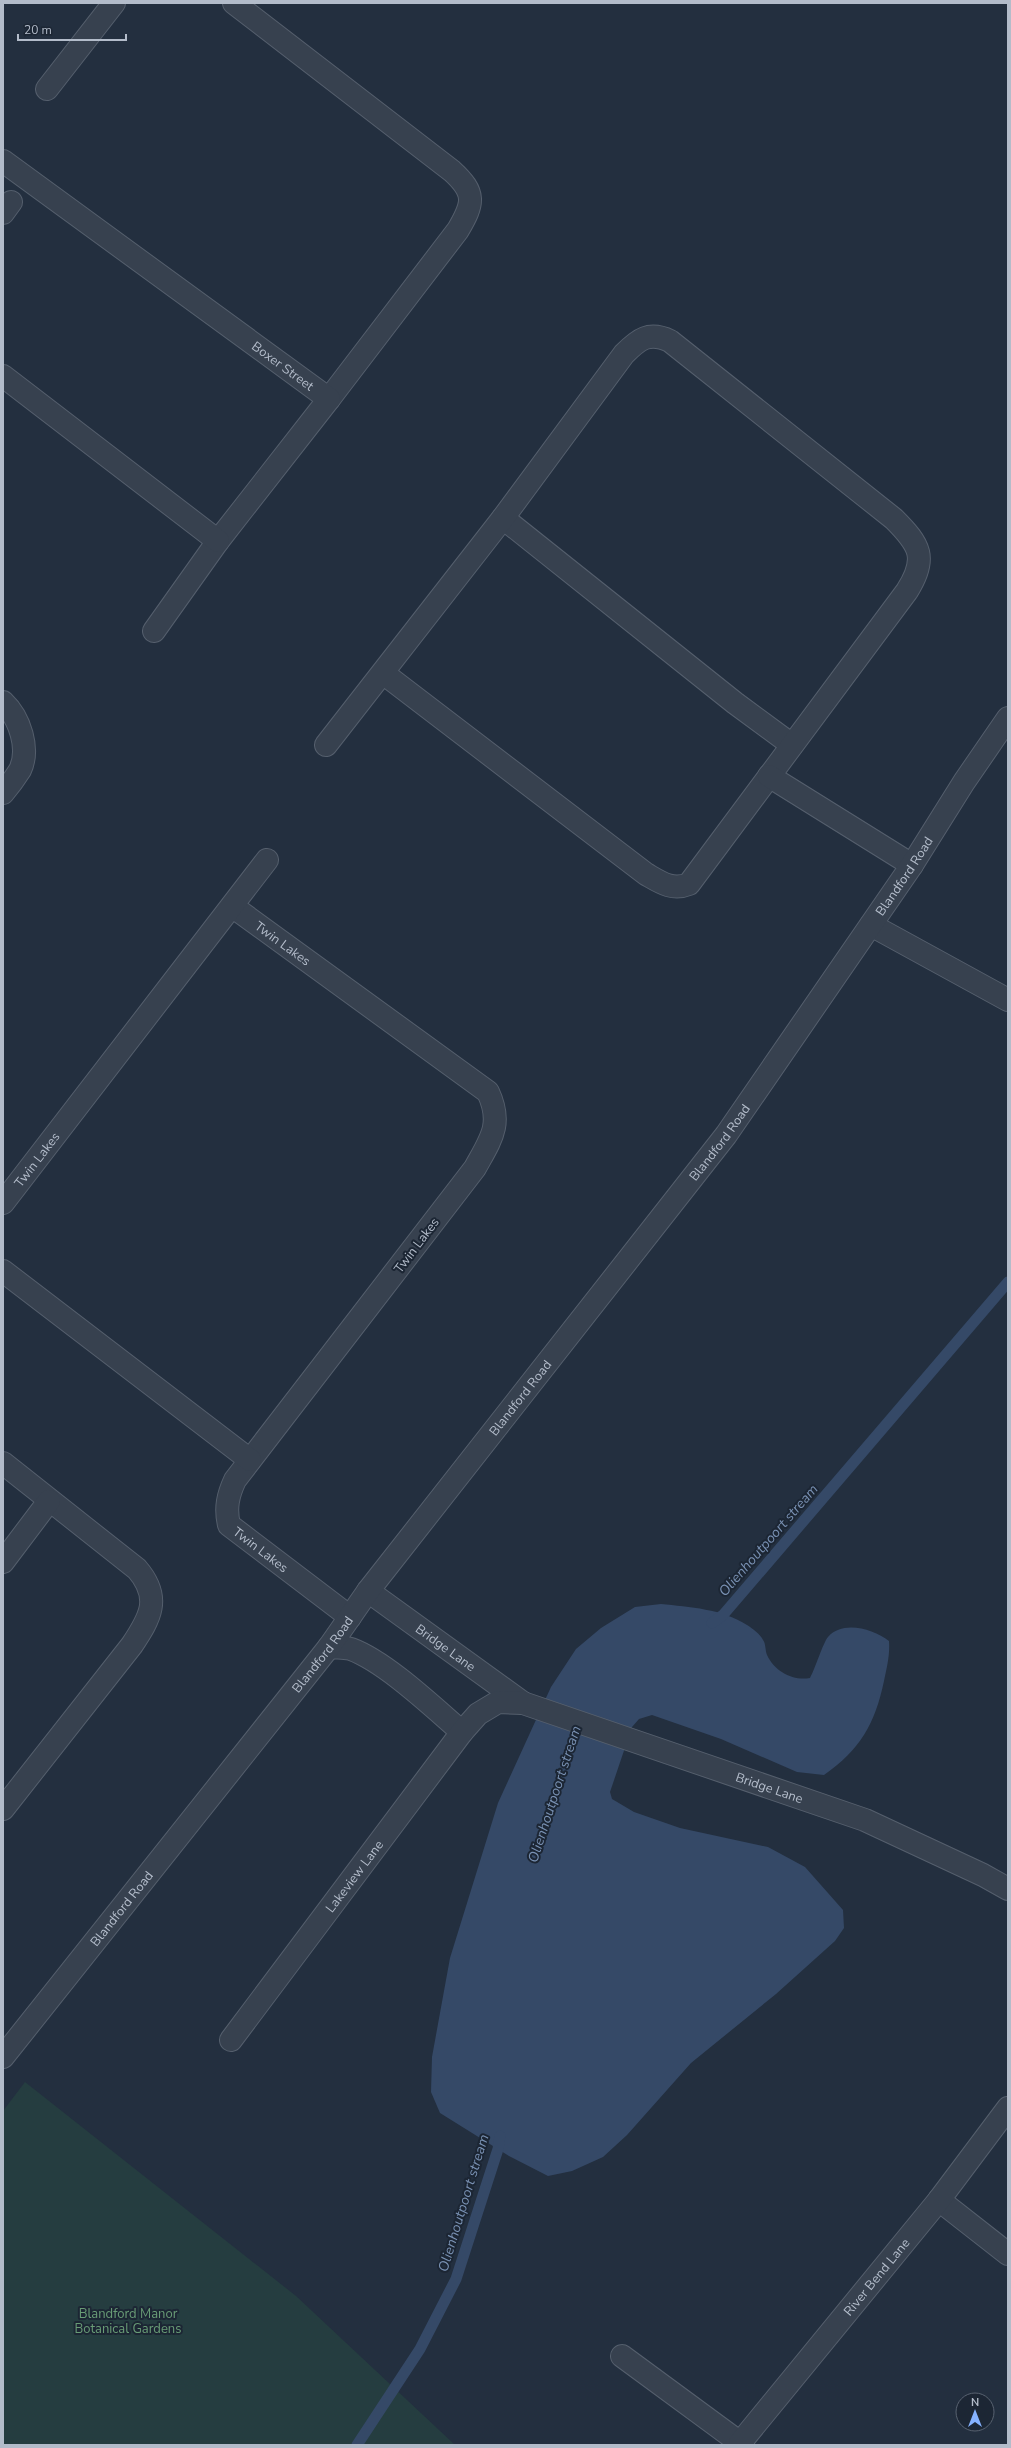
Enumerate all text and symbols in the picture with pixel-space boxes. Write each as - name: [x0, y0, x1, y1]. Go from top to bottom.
- scale bar: [18, 16, 126, 42]
- text: 20 m: [24, 22, 52, 38]
- street label: Boxer Street: [248, 338, 318, 395]
- street label: Blandford Road: [872, 833, 938, 920]
- street label: Twin Lakes: [251, 917, 314, 970]
- street label: Blandford Road: [685, 1101, 755, 1185]
- street label: Twin Lakes: [10, 1129, 64, 1191]
- street label: Twin Lakes: [390, 1214, 444, 1277]
- street label: Blandford Road: [485, 1357, 556, 1440]
- water label: Olienhoutpoort stream: [714, 1480, 822, 1601]
- street label: Twin Lakes: [229, 1523, 292, 1577]
- street label: Blandford Road: [288, 1613, 358, 1697]
- street label: Bridge Lane: [411, 1620, 479, 1676]
- water label: Olienhoutpoort stream: [523, 1723, 586, 1865]
- street label: Bridge Lane: [733, 1768, 805, 1808]
- street label: Lakeview Lane: [322, 1837, 388, 1917]
- street label: Blandford Road: [86, 1867, 158, 1950]
- water label: Olienhoutpoort stream: [433, 2132, 493, 2274]
- street label: River Bend Lane: [840, 2235, 914, 2320]
- park label: Blandford Manor Botanical Gardens: [75, 2305, 181, 2338]
- north arrow: [955, 2392, 995, 2432]
- text: N: [971, 2395, 979, 2410]

